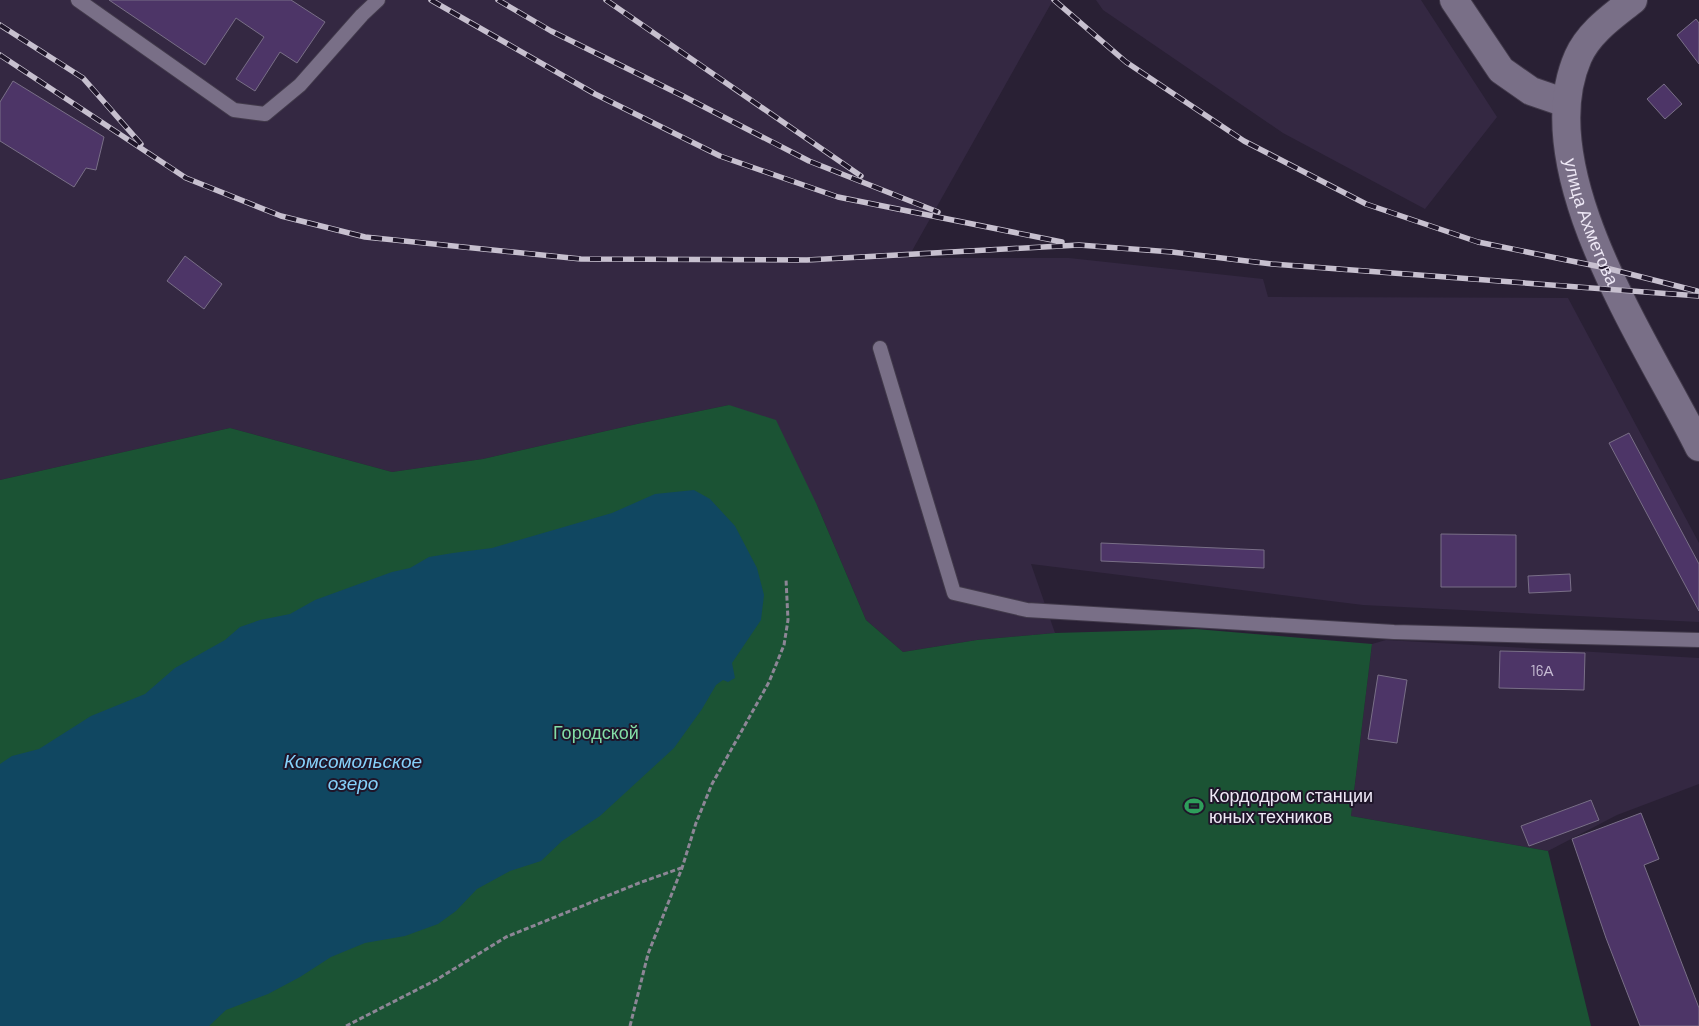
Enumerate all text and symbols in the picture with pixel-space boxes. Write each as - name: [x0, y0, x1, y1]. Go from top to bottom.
- street label: улица Ахметова: [1560, 156, 1625, 289]
- house number: 16А: [1531, 661, 1553, 679]
- park label: Городской: [553, 721, 639, 743]
- water label: Комсомольское озеро: [284, 749, 422, 794]
- place label: Кордодром станции юных техников: [1209, 784, 1373, 827]
- sports icon: Кордодром станции юных техников: [1183, 795, 1205, 817]

